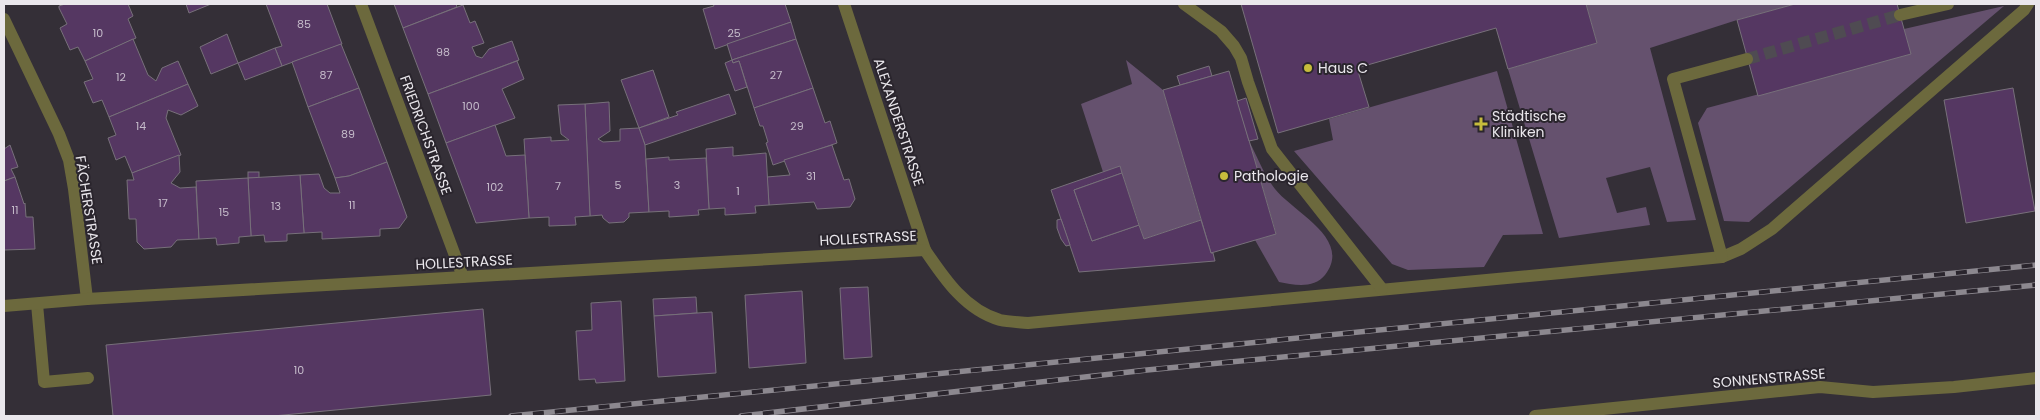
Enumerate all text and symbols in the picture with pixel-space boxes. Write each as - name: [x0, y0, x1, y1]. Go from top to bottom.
- house number: 85: [297, 16, 311, 32]
- house number: 10: [93, 25, 103, 41]
- house number: 25: [727, 25, 741, 41]
- house number: 98: [436, 44, 450, 60]
- street label: ALEXANDERSTRASSE: [869, 55, 929, 189]
- place label: Haus C: [1318, 58, 1368, 78]
- marker: Haus C: [1302, 62, 1314, 74]
- house number: 87: [320, 67, 332, 83]
- house number: 27: [770, 67, 782, 83]
- house number: 12: [116, 69, 126, 85]
- street label: FRIEDRICHSTRASSE: [395, 72, 457, 198]
- house number: 100: [462, 98, 480, 114]
- place label: Städtische Kliniken: [1492, 106, 1567, 142]
- marker: Städtische Kliniken: [1474, 117, 1488, 131]
- house number: 14: [136, 118, 146, 134]
- house number: 29: [790, 118, 804, 134]
- house number: 89: [341, 126, 355, 142]
- street label: FÄCHERSTRASSE: [71, 154, 107, 266]
- place label: Pathologie: [1234, 166, 1309, 186]
- house number: 31: [806, 168, 816, 184]
- marker: Pathologie: [1218, 170, 1230, 182]
- house number: 5: [615, 177, 622, 193]
- house number: 3: [674, 177, 680, 193]
- house number: 7: [555, 178, 561, 194]
- house number: 102: [487, 179, 503, 195]
- house number: 1: [736, 183, 740, 199]
- house number: 17: [158, 195, 168, 211]
- house number: 11: [348, 197, 356, 213]
- house number: 13: [271, 198, 281, 214]
- house number: 11: [11, 202, 19, 218]
- house number: 15: [219, 204, 229, 220]
- street label: HOLLESTRASSE: [819, 225, 917, 251]
- street label: HOLLESTRASSE: [415, 249, 513, 275]
- house number: 10: [294, 362, 304, 378]
- street label: SONNENSTRASSE: [1712, 363, 1826, 393]

